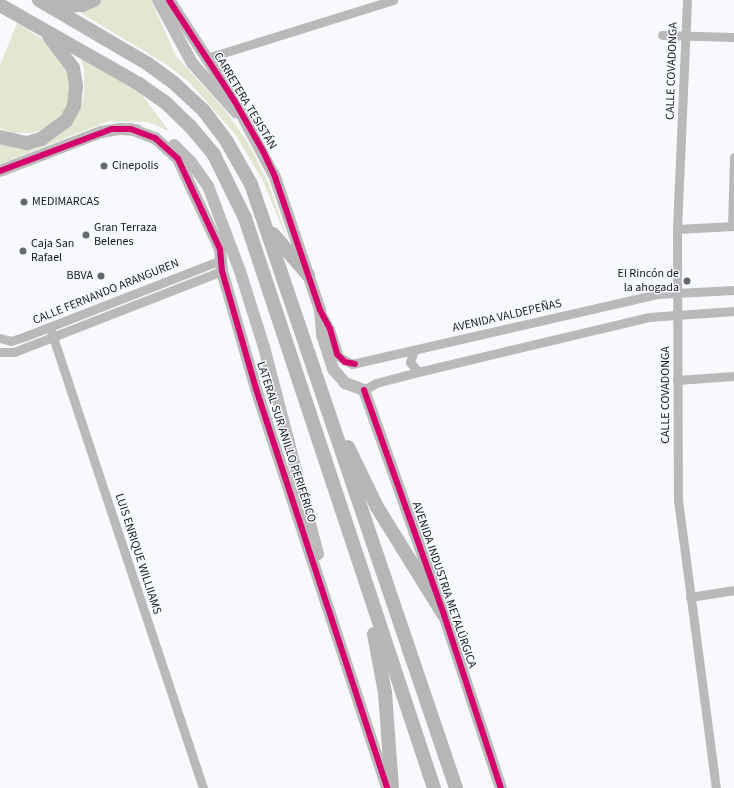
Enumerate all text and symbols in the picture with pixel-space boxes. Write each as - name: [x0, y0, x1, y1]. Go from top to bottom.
- street label: CALLE COVADONGA: [663, 22, 681, 120]
- street label: CARRETERA TESISTÁN: [210, 50, 280, 152]
- place label: Cinepolis: [112, 159, 159, 173]
- marker: Cinepolis: [99, 161, 109, 171]
- place label: MEDIMARCAS: [32, 195, 99, 209]
- marker: MEDIMARCAS: [19, 197, 29, 207]
- place label: Gran Terraza Belenes: [94, 221, 157, 249]
- marker: Gran Terraza Belenes: [81, 230, 91, 240]
- place label: Caja San Rafael: [31, 237, 74, 265]
- marker: Caja San Rafael: [18, 246, 28, 256]
- street label: CALLE FERNANDO ARANGUREN: [31, 256, 181, 328]
- place label: El Rincón de la ahogada: [618, 267, 679, 295]
- place label: BBVA: [66, 269, 93, 283]
- marker: BBVA: [96, 271, 106, 281]
- marker: El Rincón de la ahogada: [682, 276, 692, 286]
- street label: AVENIDA VALDEPEÑAS: [451, 296, 563, 336]
- street label: CALLE COVADONGA: [659, 346, 673, 444]
- street label: LATERAL SUR ANILLO PERIFÉRICO: [253, 360, 319, 524]
- street label: LUIS ENRIQUE WILLIIAMS: [112, 492, 164, 616]
- street label: AVENIDA INDUSTRIA METALÚRGICA: [409, 500, 479, 670]

